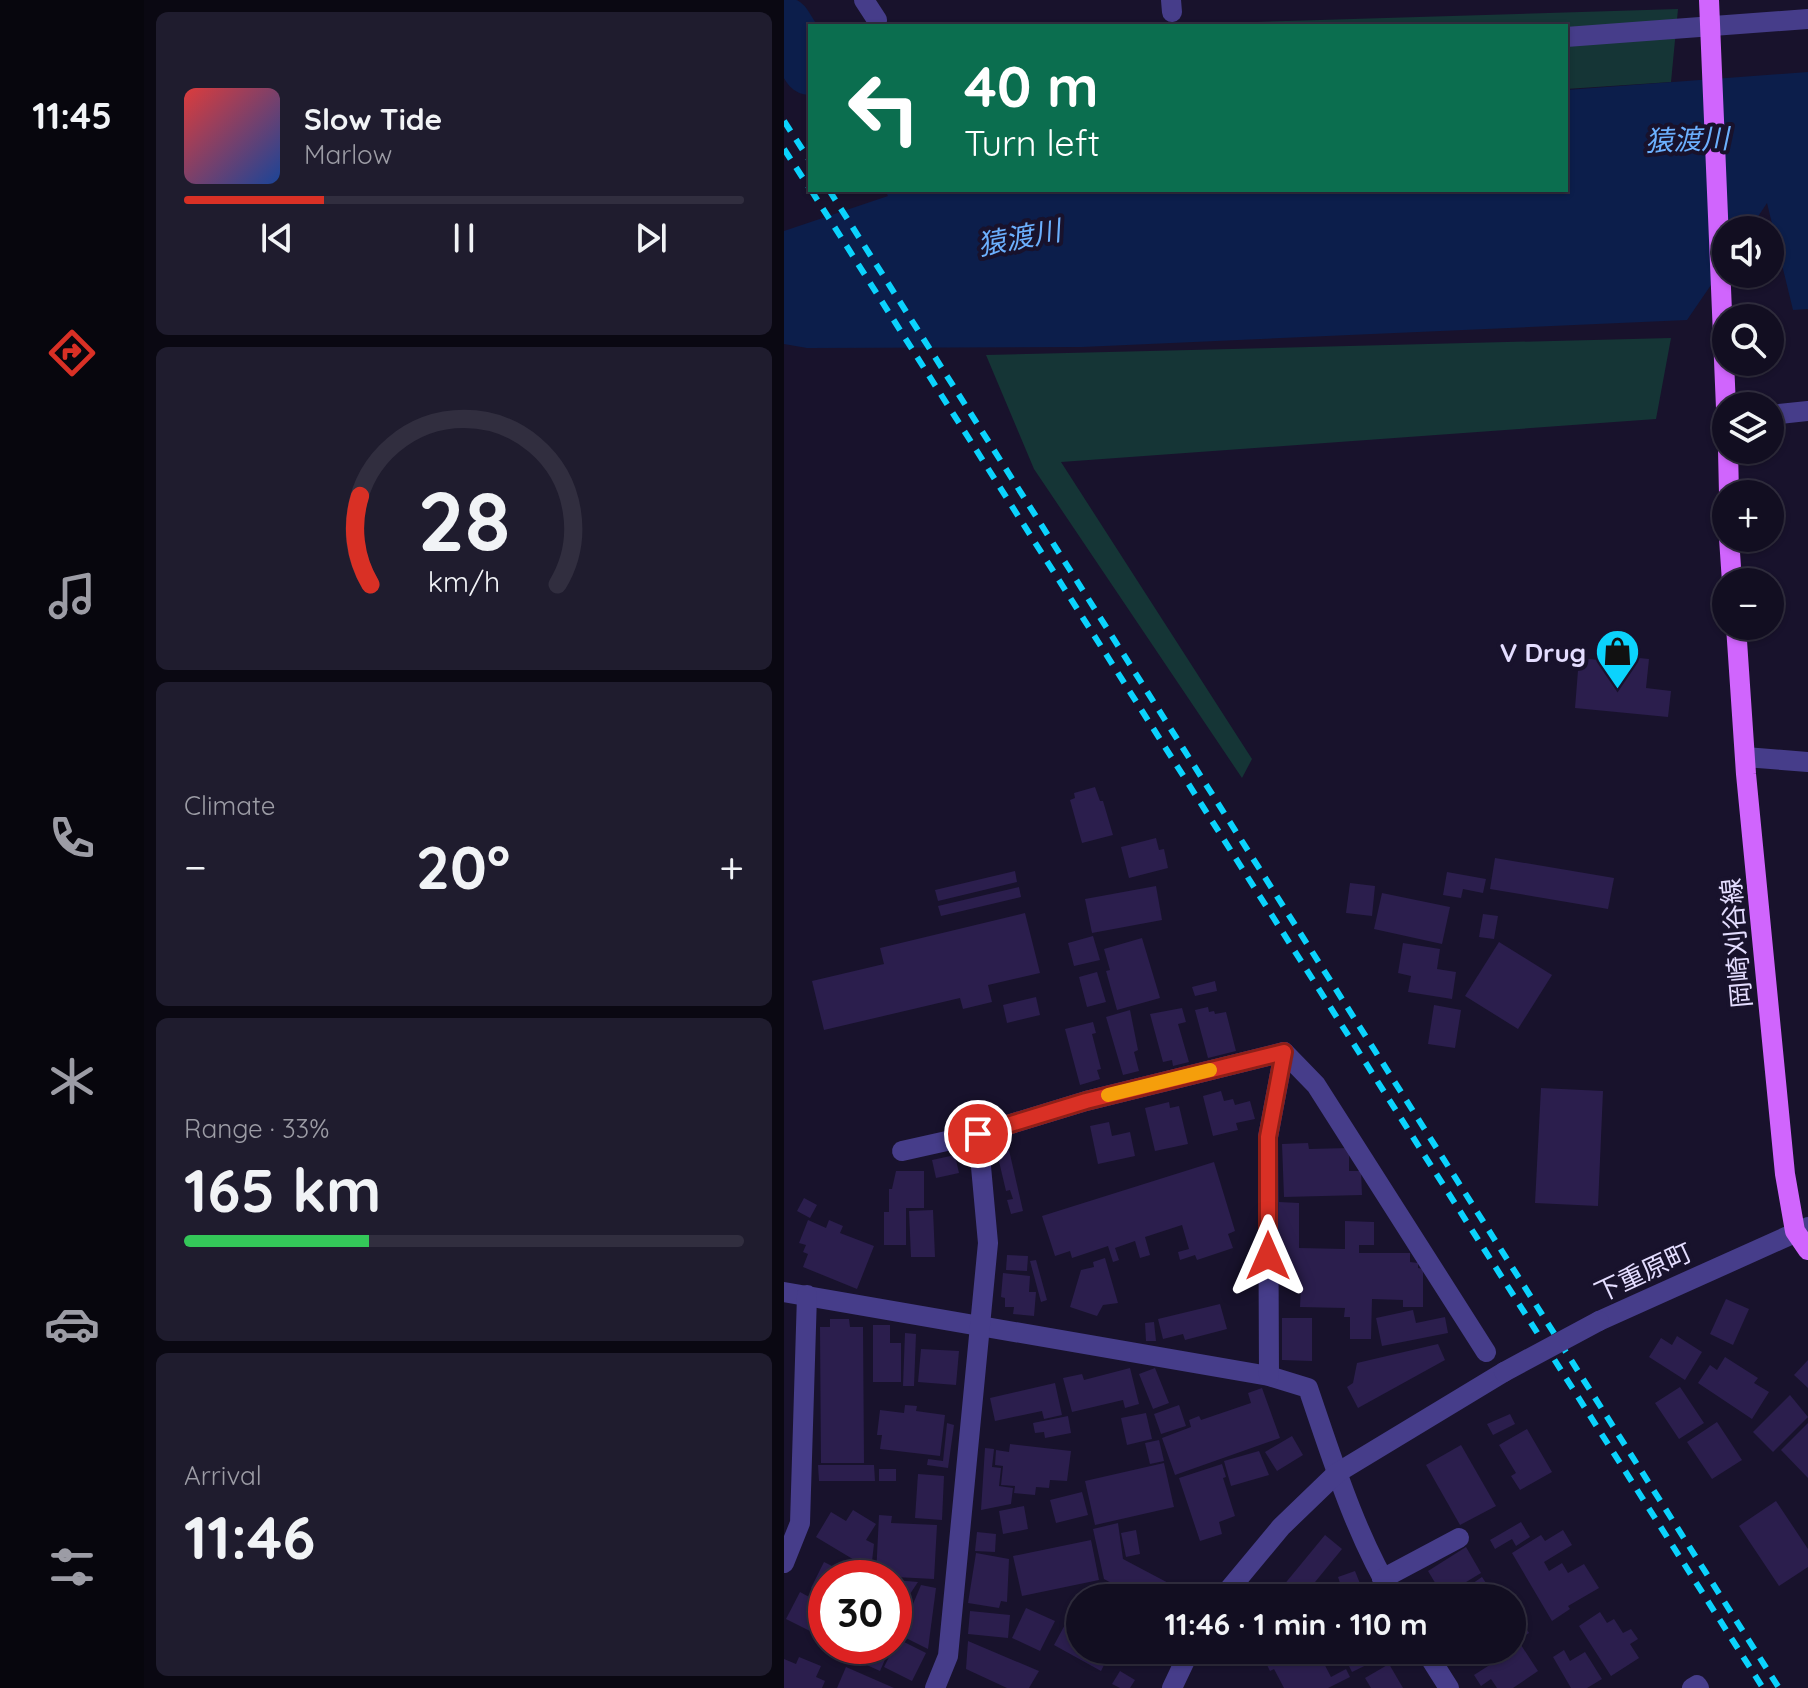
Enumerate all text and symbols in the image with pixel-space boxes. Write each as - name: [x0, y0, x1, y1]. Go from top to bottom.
- text: 40 m: [964, 51, 1099, 121]
- icon: left: [832, 56, 936, 160]
- text: 11:45: [32, 93, 112, 138]
- text: Slow Tide: [304, 100, 442, 138]
- text: Turn left: [964, 120, 1100, 165]
- water label: 猿渡川: [1644, 120, 1733, 158]
- text: Marlow: [304, 138, 392, 171]
- water label: 猿渡川: [974, 211, 1067, 262]
- icon: previous: [255, 216, 299, 260]
- icon: pause: [442, 216, 486, 260]
- icon: next: [629, 216, 673, 260]
- map controls: [1712, 216, 1784, 640]
- button: sound: [1712, 216, 1784, 288]
- button: search: [1712, 304, 1784, 376]
- icon: directions: [44, 325, 100, 381]
- button: layers: [1712, 392, 1784, 464]
- text: 28: [418, 467, 510, 571]
- button: +: [1712, 480, 1784, 552]
- text: km/h: [428, 563, 500, 599]
- icon: music: [44, 568, 100, 624]
- button: −: [1712, 568, 1784, 640]
- shop icon: V Drug: [1593, 628, 1641, 691]
- place label: V Drug: [1500, 636, 1586, 669]
- text: Climate: [184, 789, 275, 822]
- icon: phone: [44, 810, 100, 866]
- text: 20°: [416, 829, 510, 904]
- text: −: [184, 839, 207, 894]
- text: +: [719, 839, 744, 894]
- street label: 岡崎刈谷線: [1714, 877, 1758, 1009]
- icon: climate: [44, 1053, 100, 1109]
- pin: [944, 1100, 1012, 1168]
- text: Range · 33%: [184, 1112, 329, 1145]
- icon: arrive: [956, 1112, 1000, 1156]
- text: 165 km: [184, 1152, 381, 1227]
- position arrow: [1226, 1214, 1310, 1298]
- street label: 下重原町: [1589, 1235, 1697, 1309]
- icon: car: [44, 1296, 100, 1352]
- text: Arrival: [184, 1459, 262, 1492]
- text: 11:46: [184, 1499, 316, 1574]
- icon: filters: [44, 1539, 100, 1595]
- speed limit sign: 30: [808, 1560, 912, 1664]
- text: 11:46 · 1 min · 110 m: [1164, 1605, 1428, 1643]

